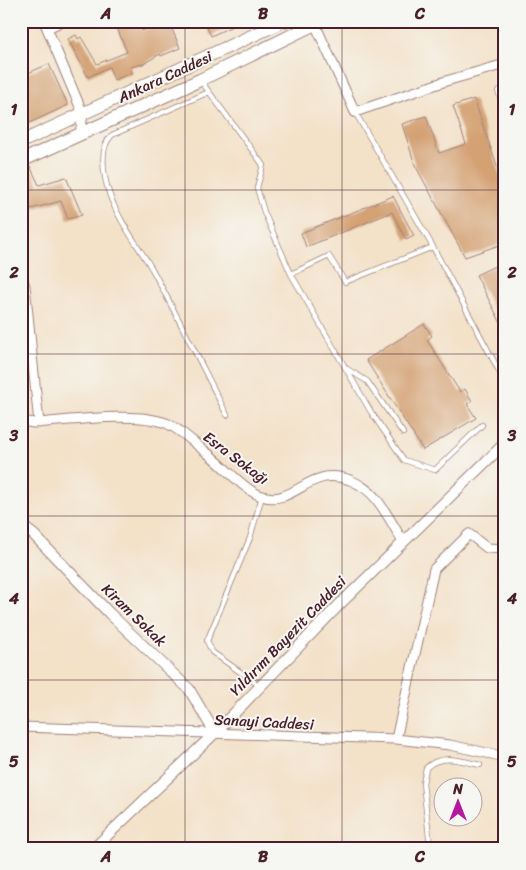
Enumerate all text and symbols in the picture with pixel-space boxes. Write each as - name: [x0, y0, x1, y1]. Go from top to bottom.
- text: A: [100, 0, 111, 28]
- text: B: [258, 0, 269, 28]
- text: C: [414, 0, 426, 28]
- street label: Ankara Caddesi: [113, 43, 217, 111]
- text: 1: [11, 95, 18, 124]
- text: 1: [509, 95, 516, 124]
- text: 2: [8, 258, 19, 287]
- text: 2: [506, 258, 517, 287]
- text: 3: [9, 421, 19, 450]
- text: 3: [507, 421, 517, 450]
- street label: Esra Sokağı: [197, 424, 275, 492]
- street label: Yıldırım Bayezit Caddesi: [223, 569, 353, 702]
- street label: Kiram Sokak: [95, 577, 174, 654]
- text: 4: [8, 584, 19, 613]
- text: 4: [506, 584, 517, 613]
- street label: Sanayi Caddesi: [213, 706, 315, 738]
- text: 5: [9, 747, 19, 776]
- text: 5: [507, 747, 517, 776]
- text: N: [452, 777, 463, 802]
- north arrow: [434, 778, 484, 828]
- text: A: [100, 842, 111, 870]
- text: B: [258, 842, 269, 870]
- text: C: [414, 842, 426, 870]

